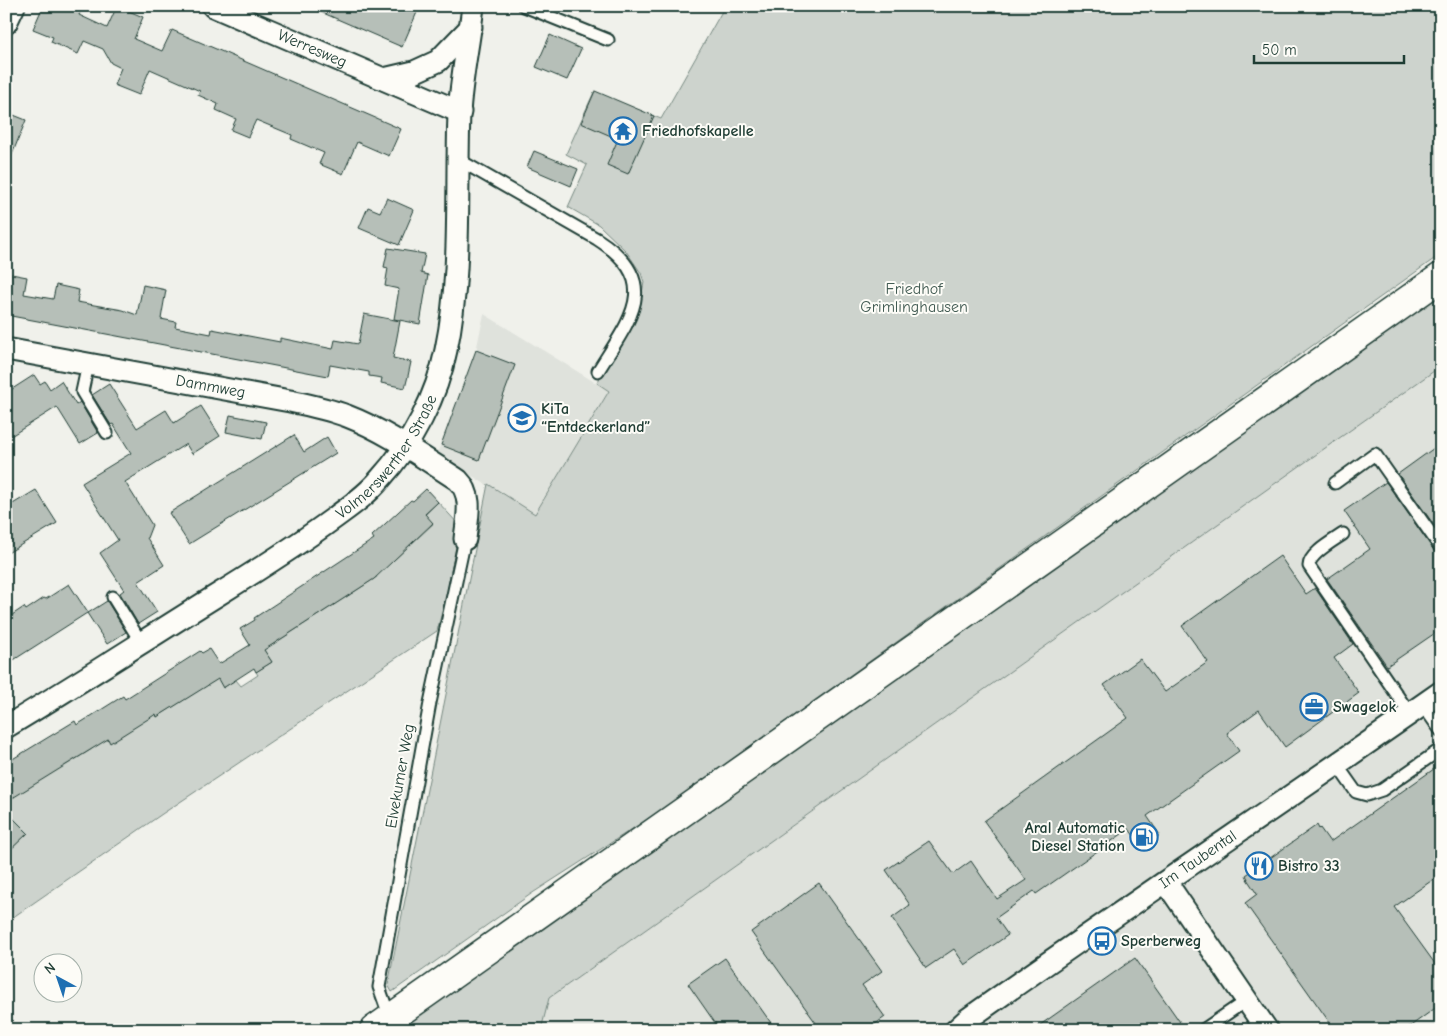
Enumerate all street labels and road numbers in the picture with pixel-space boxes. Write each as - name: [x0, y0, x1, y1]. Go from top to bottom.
- street label: Werresweg: [275, 26, 350, 71]
- street label: Dammweg: [174, 371, 247, 402]
- street label: Volmerswerther Straße: [332, 392, 441, 523]
- street label: Elvekumer Weg: [382, 722, 418, 830]
- street label: Im Taubental: [1156, 827, 1240, 892]

